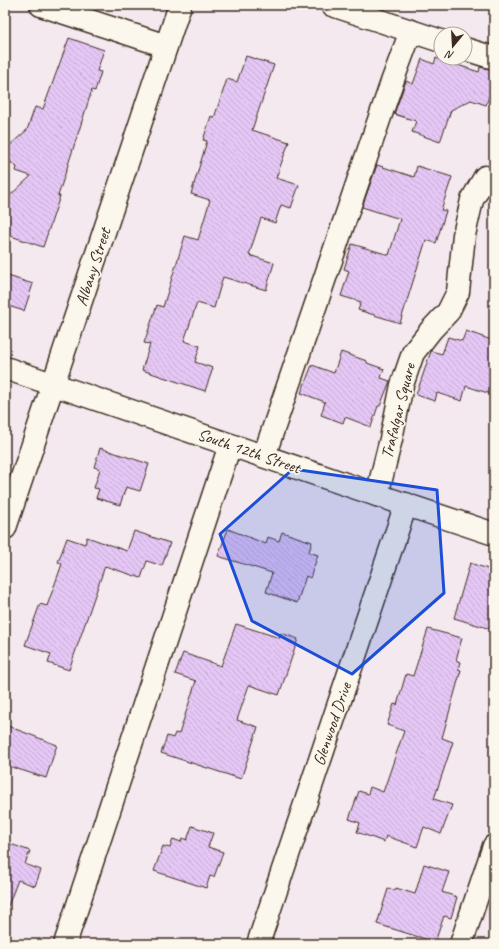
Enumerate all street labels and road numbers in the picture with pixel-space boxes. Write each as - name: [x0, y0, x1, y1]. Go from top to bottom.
- street label: Albany Street: [71, 223, 116, 309]
- street label: Trafalgar Square: [376, 360, 420, 461]
- street label: South 12th Street: [195, 424, 305, 479]
- street label: Glenwood Drive: [308, 678, 356, 768]

